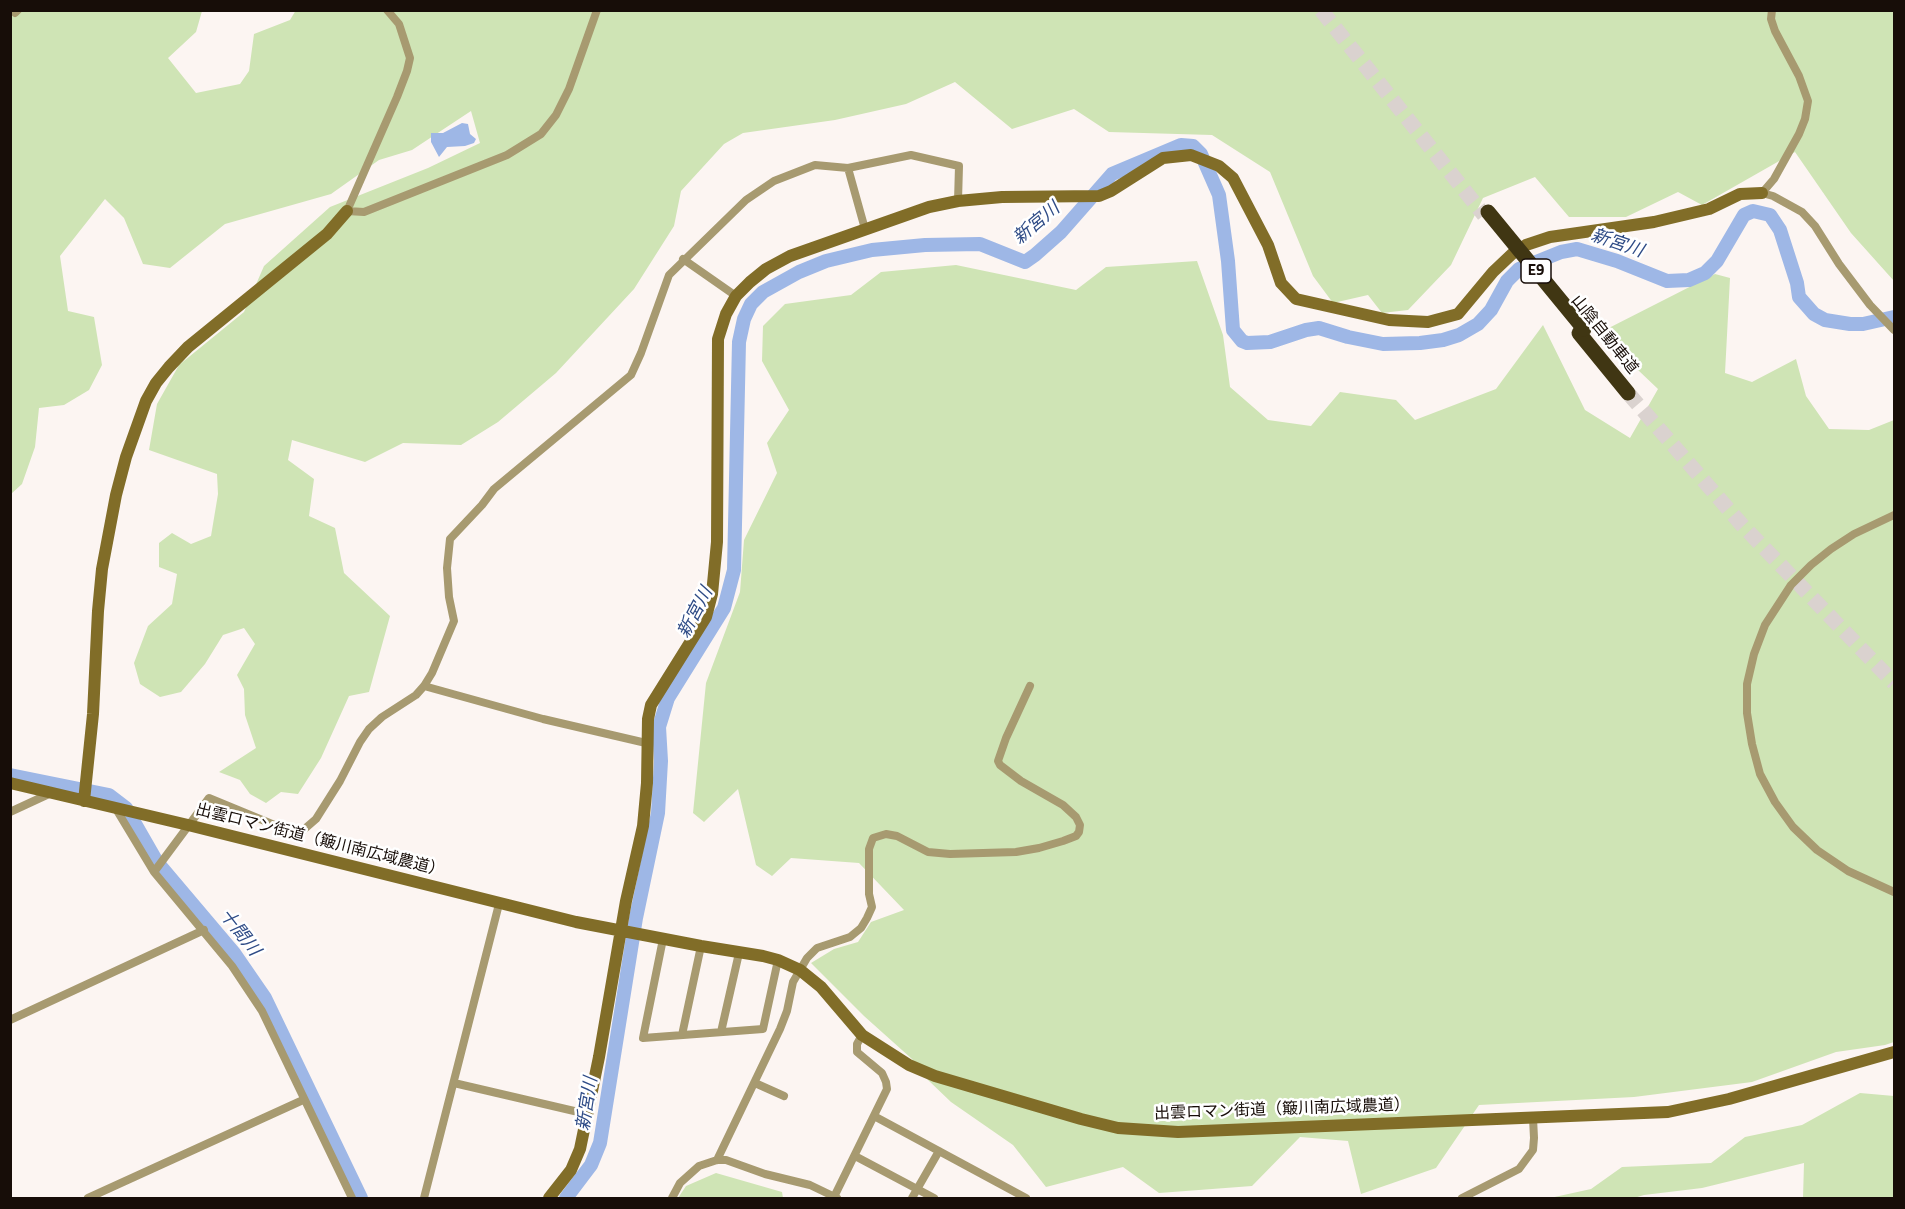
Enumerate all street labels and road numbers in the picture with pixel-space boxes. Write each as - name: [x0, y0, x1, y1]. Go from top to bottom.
- road number: E9: [1521, 259, 1551, 283]
- street label: 山陰自動車道: [1566, 292, 1642, 378]
- street label: 出雲ロマン街道（簸川南広域農道）: [193, 801, 447, 881]
- street label: 出雲ロマン街道（簸川南広域農道）: [1154, 1096, 1410, 1124]

